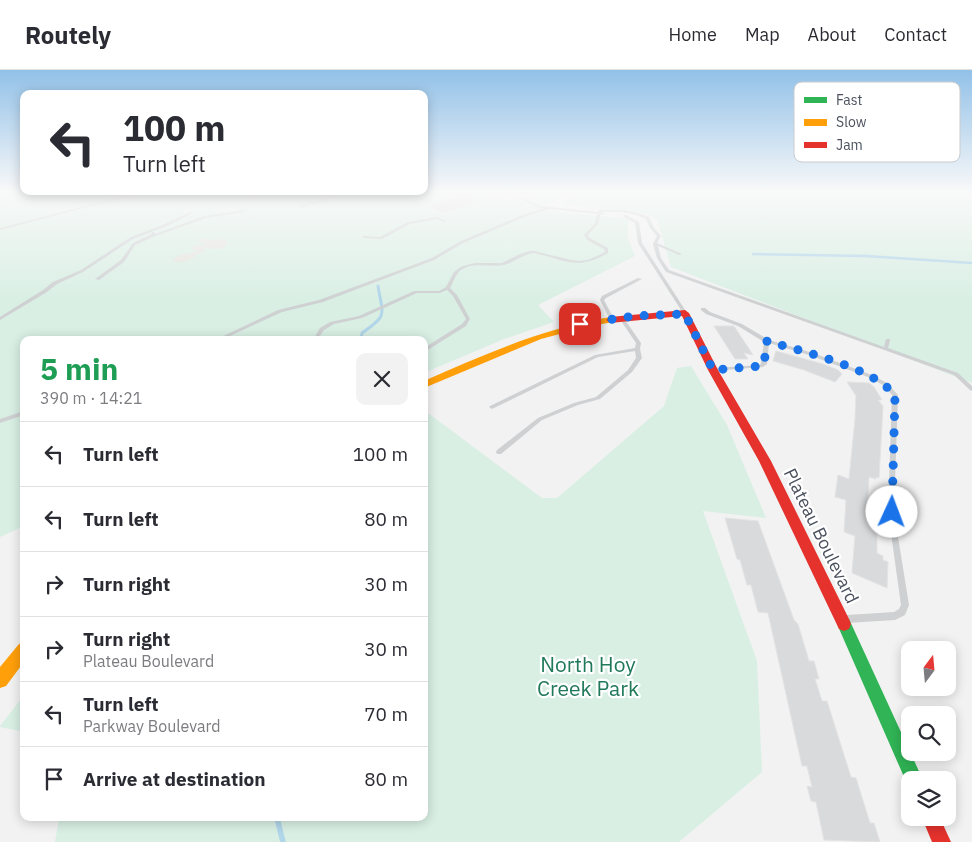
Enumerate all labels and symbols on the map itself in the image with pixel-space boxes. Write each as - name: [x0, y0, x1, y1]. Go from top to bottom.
- legend: [794, 82, 960, 162]
- text: Fast: [836, 91, 862, 109]
- text: Slow: [836, 113, 867, 131]
- text: Jam: [836, 136, 863, 154]
- pin: [559, 303, 601, 345]
- street label: Plateau Boulevard: [779, 464, 864, 607]
- position arrow: [865, 485, 917, 537]
- north arrow: [901, 641, 956, 696]
- park label: North Hoy Creek Park: [537, 650, 639, 702]

